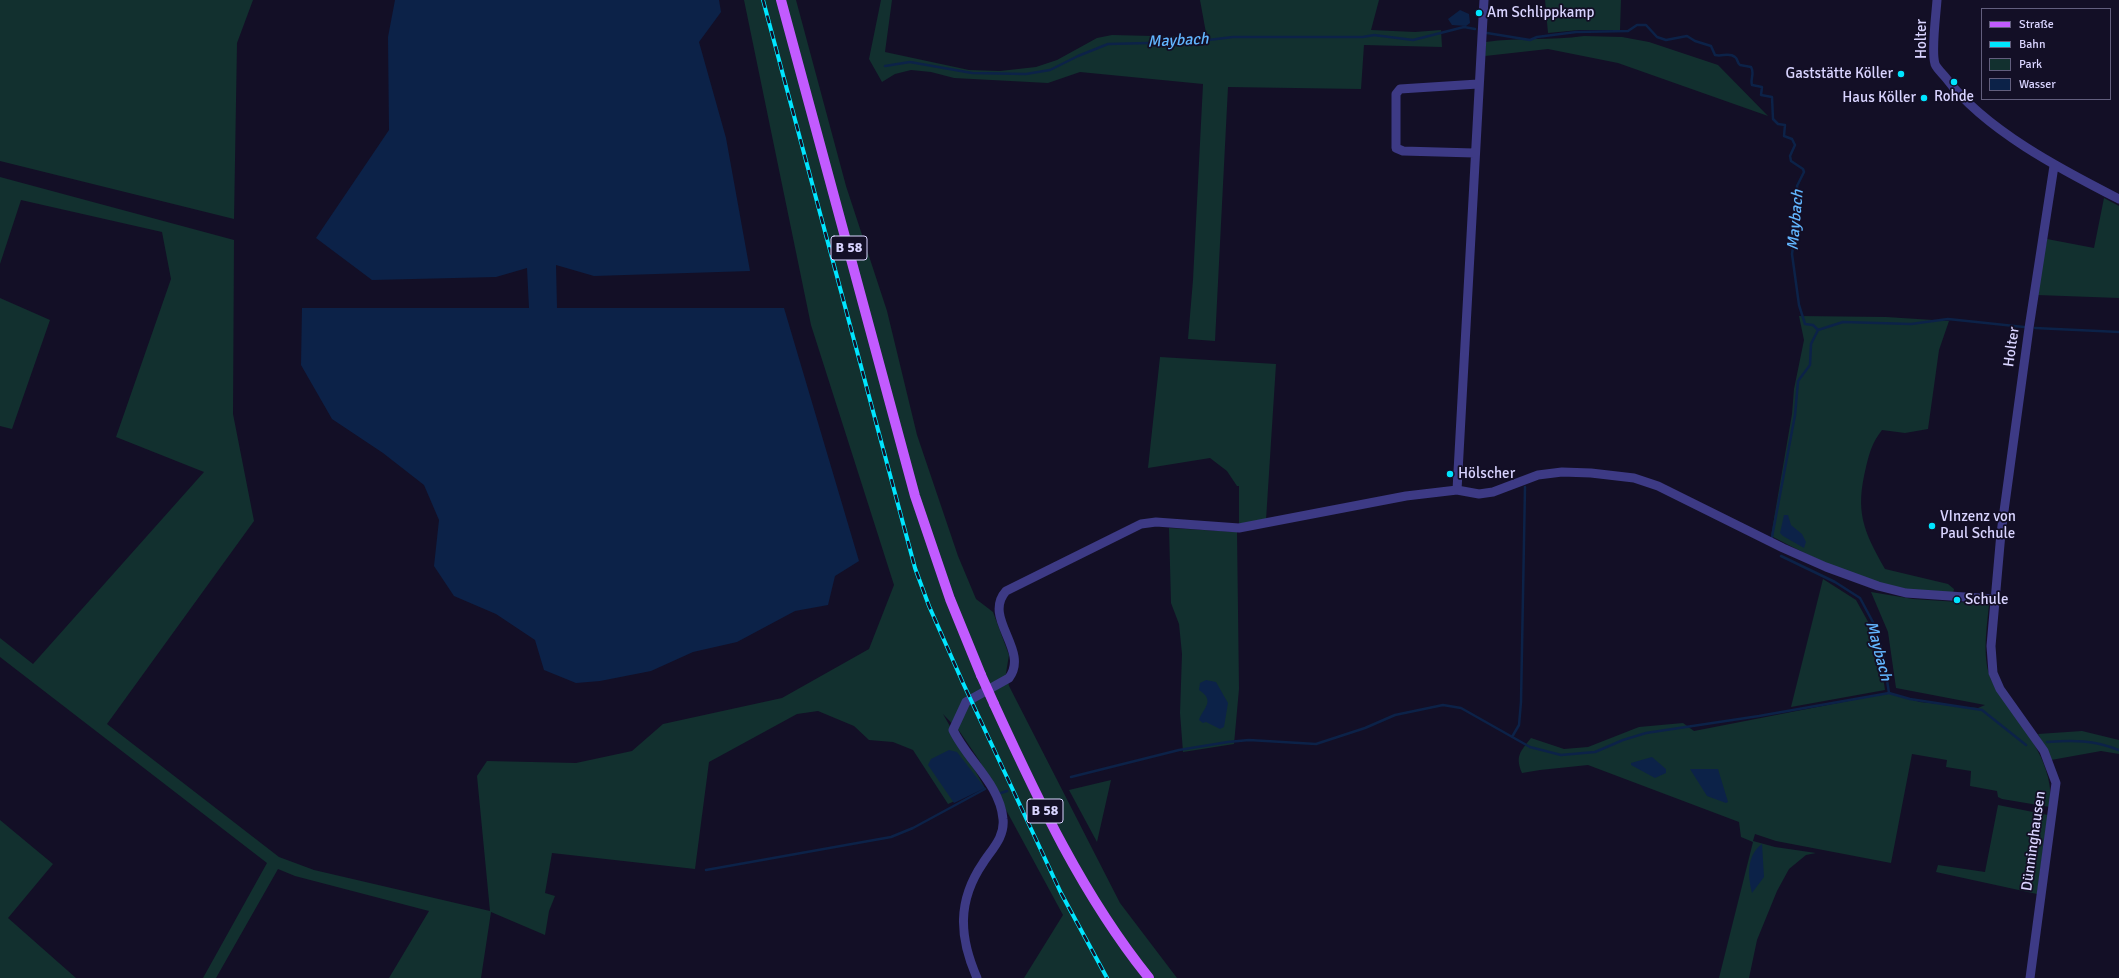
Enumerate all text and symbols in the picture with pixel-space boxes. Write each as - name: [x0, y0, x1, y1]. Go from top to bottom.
- place label: Am Schlippkamp: [1487, 4, 1594, 22]
- marker: Am Schlippkamp: [1474, 8, 1484, 18]
- legend: [1981, 8, 2111, 100]
- text: Straße: [2019, 17, 2054, 32]
- street label: Holter: [1913, 19, 1931, 59]
- water label: Maybach: [1147, 30, 1209, 52]
- text: Bahn: [2019, 37, 2045, 52]
- text: Park: [2019, 57, 2042, 72]
- place label: Gaststätte Köller: [1785, 65, 1893, 83]
- marker: Gaststätte Köller: [1896, 69, 1906, 79]
- marker: Rohde: [1949, 77, 1959, 87]
- text: Wasser: [2019, 77, 2056, 92]
- place label: Rohde: [1934, 88, 1974, 106]
- place label: Haus Köller: [1842, 89, 1916, 107]
- marker: Haus Köller: [1919, 93, 1929, 103]
- water label: Maybach: [1784, 189, 1808, 251]
- road number: B 58: [831, 236, 867, 260]
- street label: Holter: [2000, 326, 2024, 368]
- place label: Hölscher: [1458, 465, 1515, 483]
- marker: Hölscher: [1445, 469, 1455, 479]
- place label: VInzenz von Paul Schule: [1940, 508, 2016, 543]
- marker: VInzenz von Paul Schule: [1927, 521, 1937, 531]
- place label: Schule: [1965, 591, 2009, 609]
- marker: Schule: [1952, 595, 1962, 605]
- water label: Maybach: [1861, 619, 1895, 683]
- street label: Dünninghausen: [2018, 790, 2050, 892]
- road number: B 58: [1027, 799, 1063, 823]

